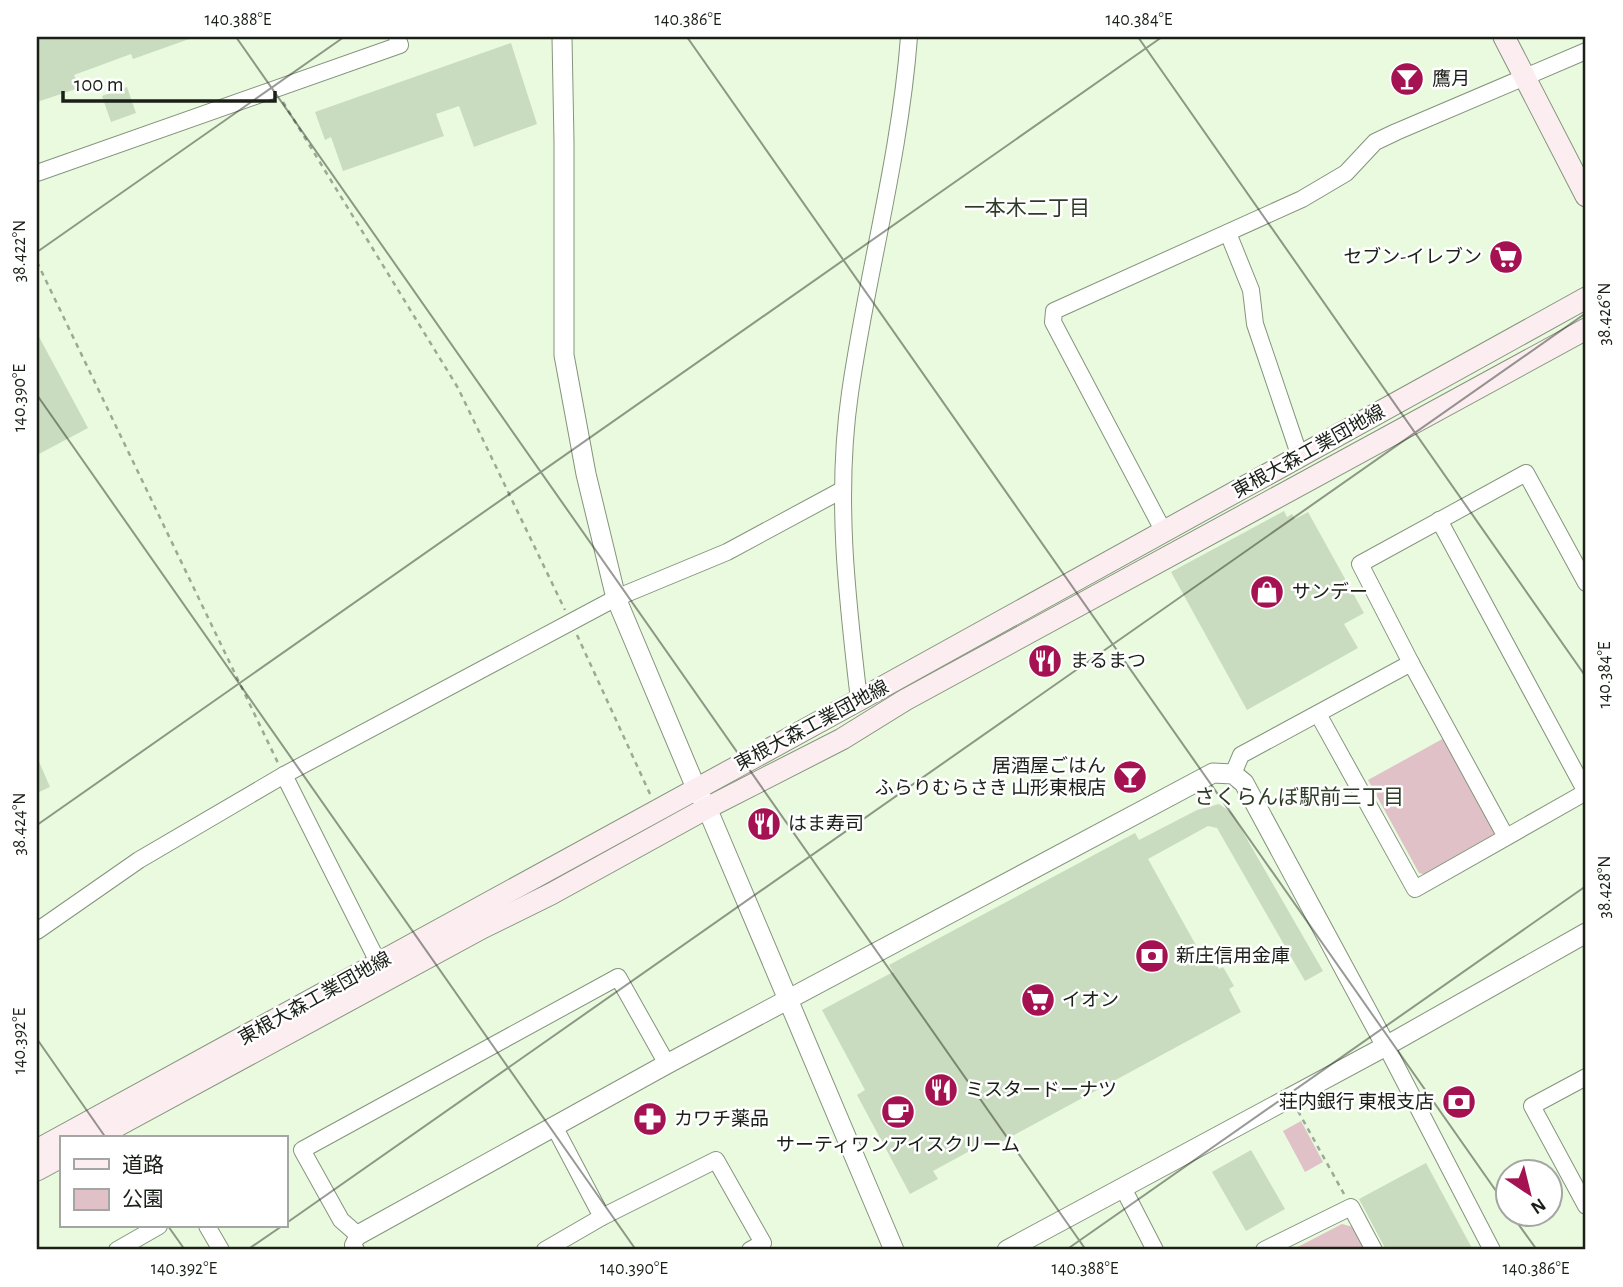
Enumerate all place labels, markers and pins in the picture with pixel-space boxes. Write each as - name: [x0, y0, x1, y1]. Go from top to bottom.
- bar icon: 鷹月: [1388, 60, 1426, 98]
- place label: 鷹月: [1432, 68, 1470, 89]
- supermarket icon: セブン-イレブン: [1487, 238, 1525, 276]
- place label: セブン-イレブン: [1343, 246, 1482, 267]
- shop icon: サンデー: [1248, 573, 1286, 611]
- place label: サンデー: [1292, 581, 1368, 602]
- restaurant icon: まるまつ: [1026, 642, 1064, 680]
- place label: まるまつ: [1070, 651, 1146, 671]
- place label: 居酒屋ごはん ふらりむらさき 山形東根店: [875, 755, 1106, 798]
- bar icon: 居酒屋ごはん ふらりむらさき 山形東根店: [1111, 758, 1149, 796]
- restaurant icon: はま寿司: [745, 805, 783, 843]
- place label: はま寿司: [788, 814, 864, 834]
- bank icon: 新庄信用金庫: [1133, 937, 1171, 975]
- place label: 新庄信用金庫: [1176, 945, 1290, 966]
- supermarket icon: イオン: [1019, 981, 1057, 1019]
- place label: イオン: [1062, 991, 1119, 1010]
- restaurant icon: ミスタードーナツ: [922, 1071, 960, 1109]
- place label: ミスタードーナツ: [965, 1080, 1117, 1100]
- bank icon: 荘内銀行 東根支店: [1440, 1083, 1478, 1121]
- place label: 荘内銀行 東根支店: [1279, 1091, 1434, 1112]
- cafe icon: サーティワンアイスクリーム: [879, 1093, 917, 1131]
- pharmacy icon: カワチ薬品: [631, 1100, 669, 1138]
- place label: カワチ薬品: [674, 1108, 769, 1129]
- place label: サーティワンアイスクリーム: [776, 1135, 1020, 1155]

